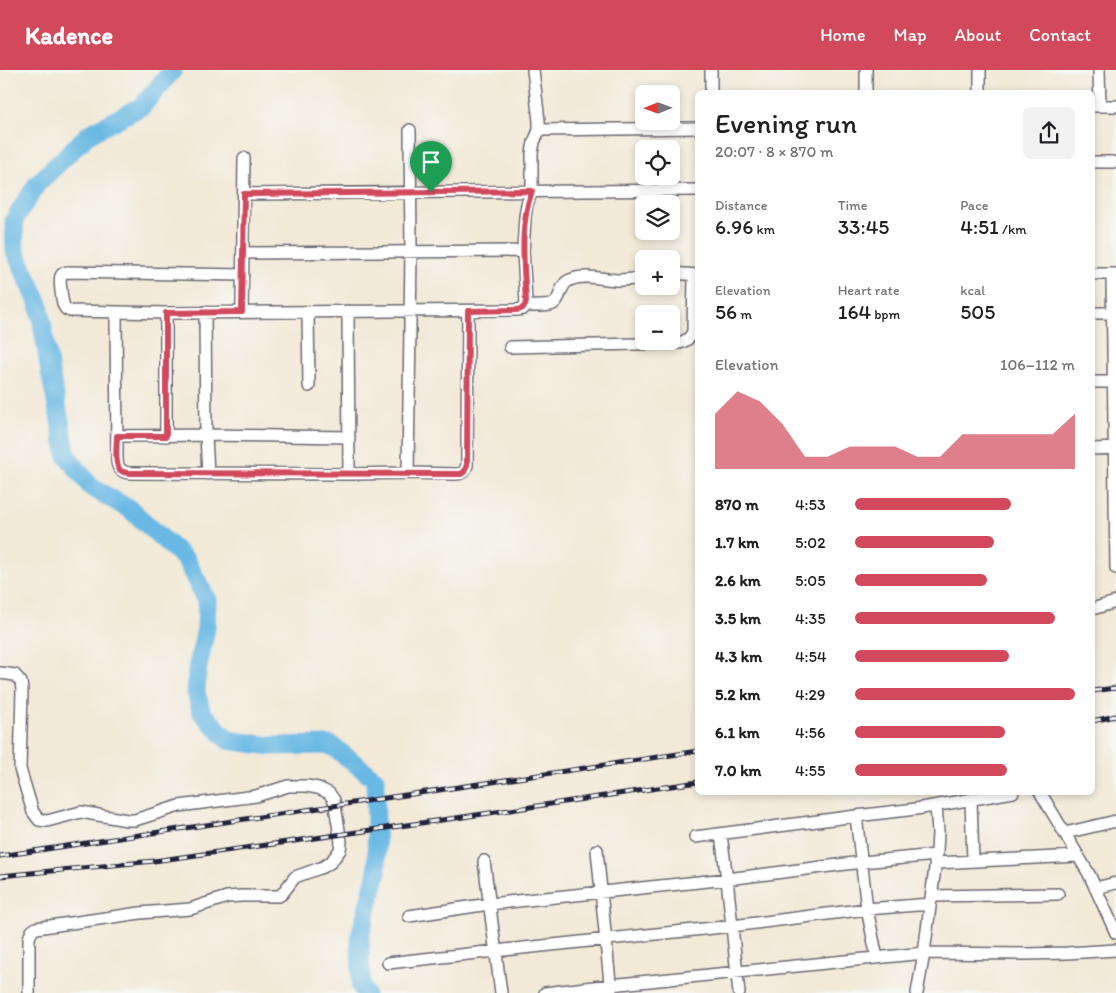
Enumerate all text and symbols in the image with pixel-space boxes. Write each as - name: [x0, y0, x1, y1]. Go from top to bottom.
- text: Kadence: [25, 21, 113, 50]
- text: Home: [820, 24, 866, 46]
- text: Map: [894, 24, 927, 46]
- text: About: [955, 24, 1001, 46]
- text: Contact: [1029, 24, 1091, 46]
- north arrow: [635, 85, 680, 130]
- map controls: [635, 85, 680, 350]
- text: Evening run: [715, 106, 857, 140]
- button: share: [1023, 107, 1075, 159]
- button: locate: [635, 140, 680, 185]
- pin: [410, 141, 452, 192]
- text: 20:07 · 8 × 870 m: [715, 142, 833, 161]
- icon: arrive: [417, 148, 445, 176]
- button: layers: [635, 195, 680, 240]
- text: Distance: [715, 197, 767, 214]
- text: Time: [838, 197, 868, 214]
- text: Pace: [960, 197, 988, 214]
- text: 6.96: [715, 214, 753, 239]
- text: 33:45: [838, 214, 889, 239]
- text: 4:51: [960, 214, 999, 239]
- text: km: [753, 221, 775, 238]
- text: /km: [999, 221, 1026, 238]
- button: +: [635, 250, 680, 295]
- text: Elevation: [715, 282, 771, 299]
- text: Heart rate: [838, 282, 900, 299]
- text: kcal: [960, 282, 985, 299]
- text: 56: [715, 299, 737, 324]
- text: 164: [838, 299, 871, 324]
- text: 505: [960, 299, 995, 324]
- button: −: [635, 305, 680, 350]
- text: m: [737, 306, 752, 323]
- text: bpm: [871, 306, 900, 323]
- text: Elevation: [715, 355, 779, 374]
- text: 106–112 m: [1000, 355, 1075, 374]
- text: 870 m: [715, 495, 759, 514]
- text: 4:53: [795, 495, 826, 514]
- text: 1.7 km: [715, 533, 759, 552]
- text: 5:02: [795, 533, 826, 552]
- text: 2.6 km: [715, 571, 761, 590]
- text: 5:05: [795, 571, 826, 590]
- text: 3.5 km: [715, 609, 761, 628]
- text: 4:35: [795, 609, 826, 628]
- text: 4.3 km: [715, 647, 762, 666]
- text: 4:54: [795, 647, 827, 666]
- text: 5.2 km: [715, 685, 761, 704]
- text: 4:29: [795, 685, 825, 704]
- text: 6.1 km: [715, 723, 760, 742]
- text: 4:56: [795, 723, 825, 742]
- text: 7.0 km: [715, 761, 761, 780]
- text: 4:55: [795, 761, 825, 780]

